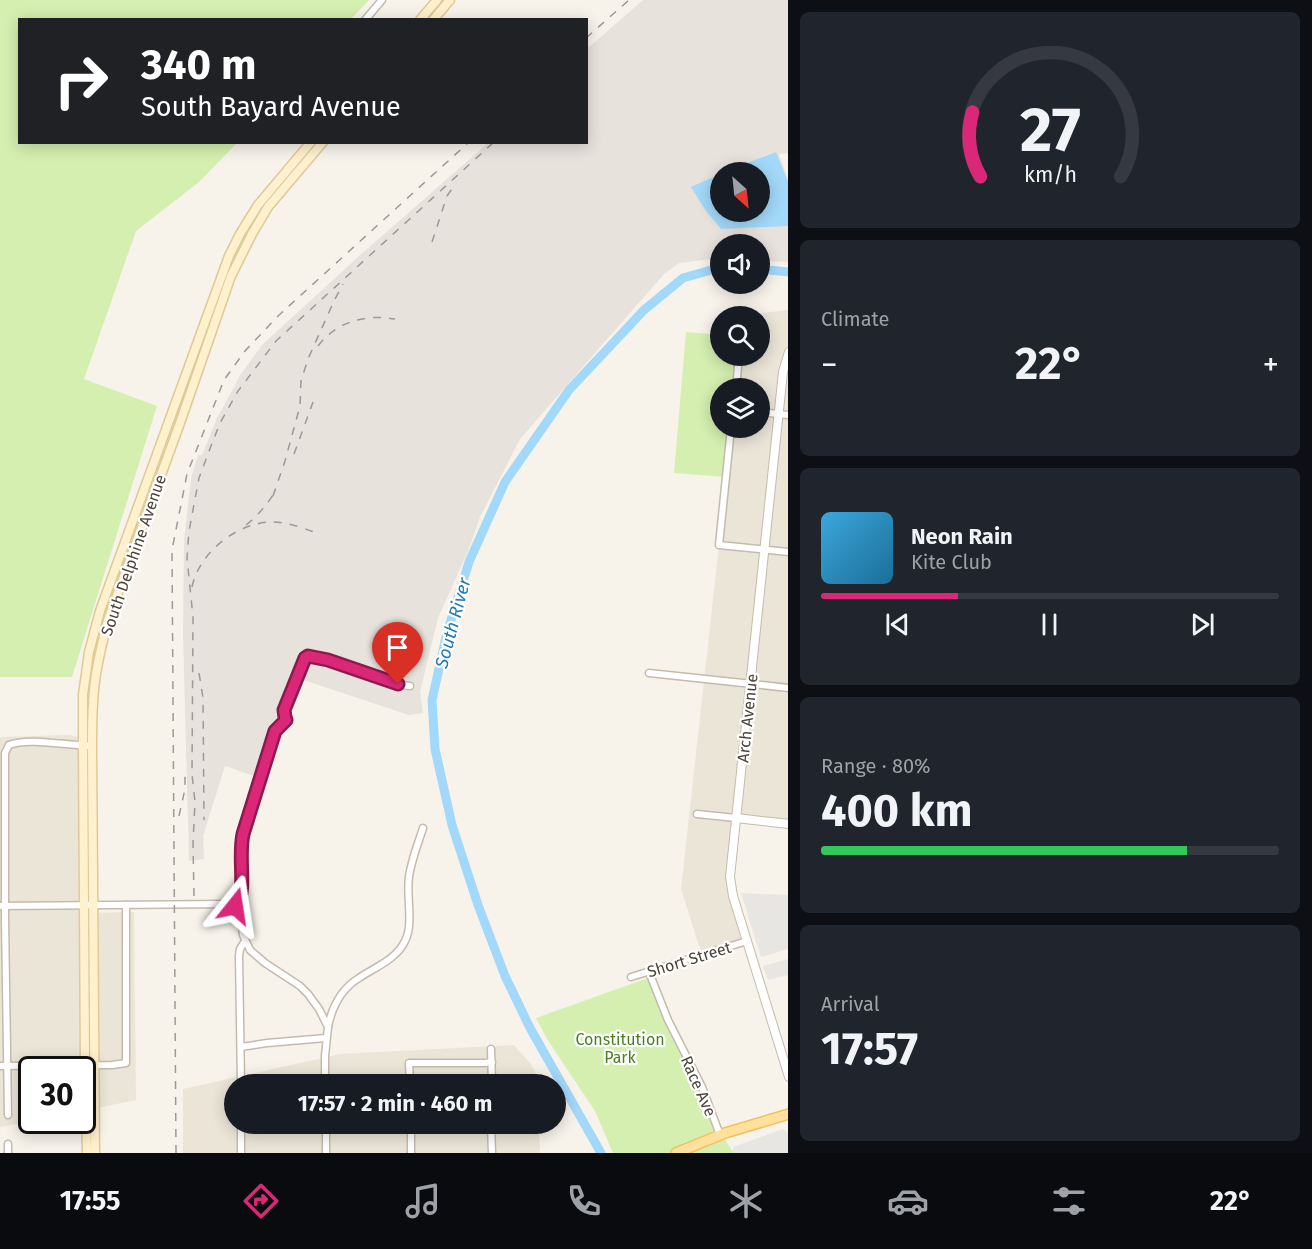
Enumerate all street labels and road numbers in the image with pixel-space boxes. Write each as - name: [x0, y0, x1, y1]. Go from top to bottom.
- street label: South Delphine Avenue: [97, 472, 170, 638]
- street label: Arch Avenue: [733, 673, 762, 763]
- street label: Short Street: [645, 938, 734, 981]
- street label: Race Ave: [677, 1053, 720, 1119]

